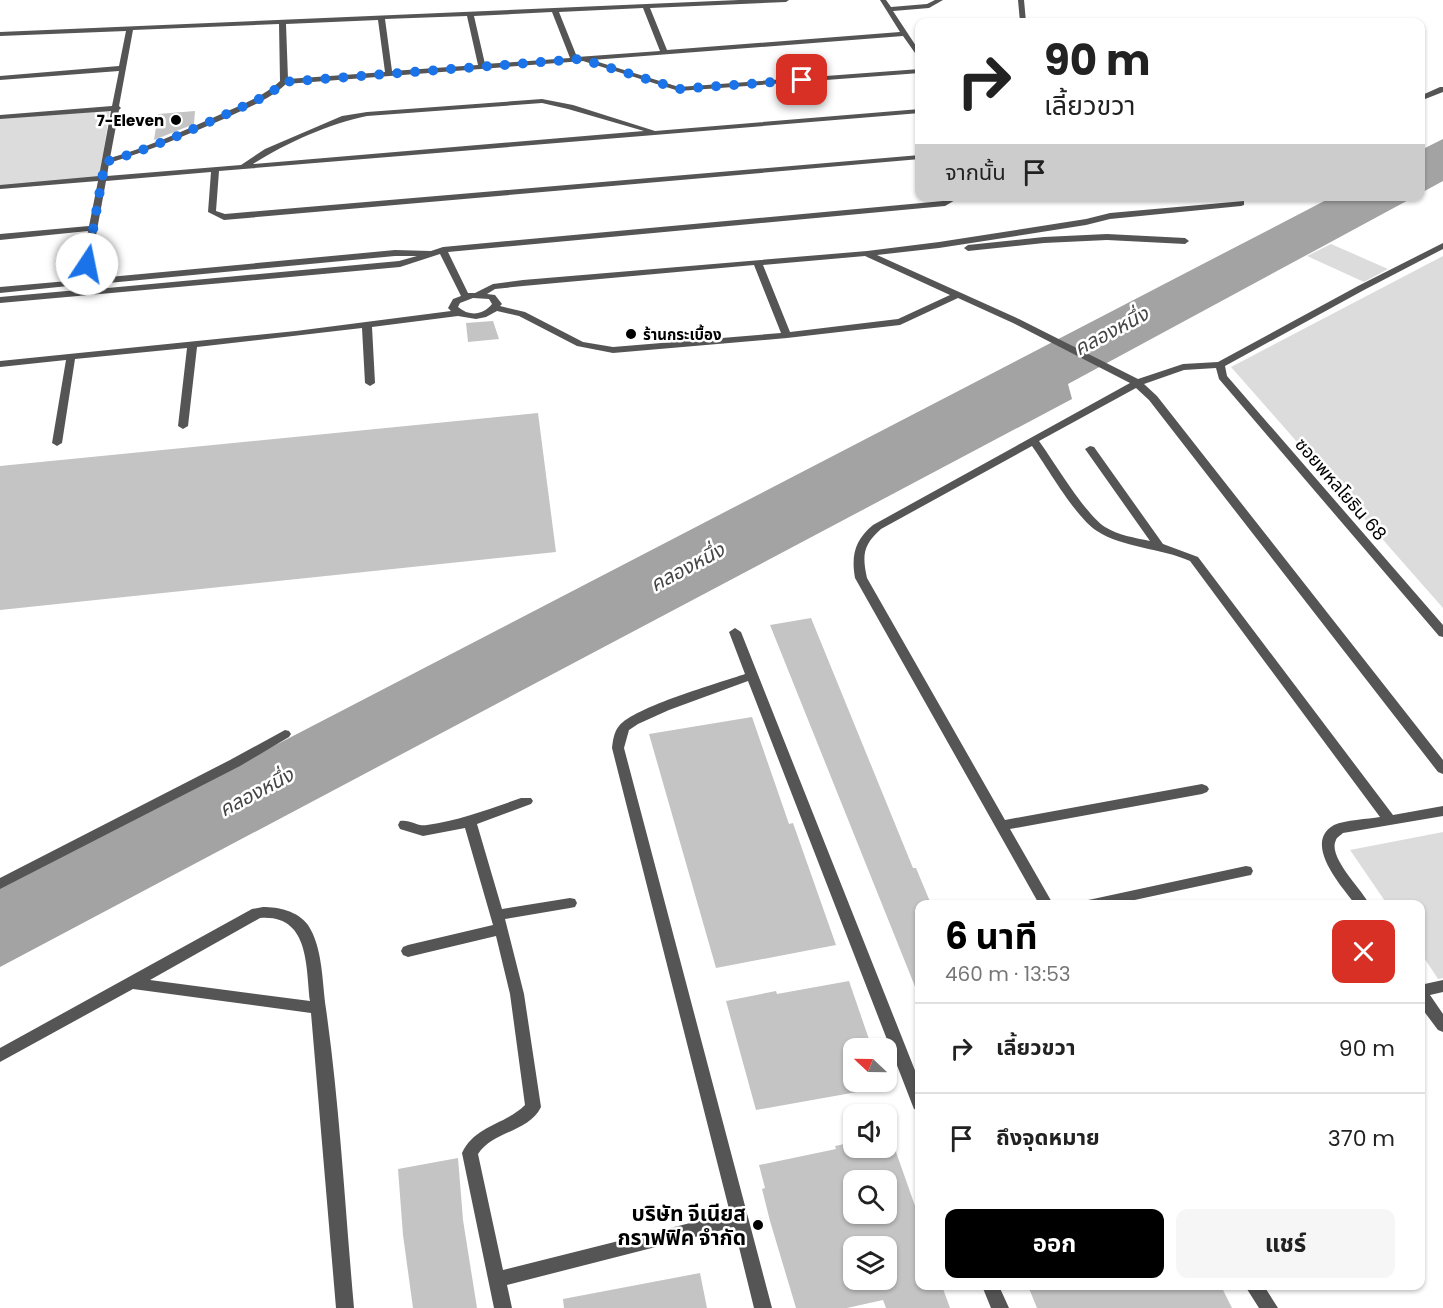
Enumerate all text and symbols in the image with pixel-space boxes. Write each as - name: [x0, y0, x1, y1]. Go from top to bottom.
- text: 90 m: [1044, 31, 1151, 90]
- icon: right: [945, 42, 1023, 120]
- pin: [776, 54, 827, 105]
- icon: arrive: [785, 63, 818, 96]
- text: เลี้ยวขวา: [1044, 87, 1135, 124]
- place label: 7-Eleven: [97, 110, 164, 131]
- marker: 7-Eleven: [169, 113, 183, 127]
- icon: arrive: [1018, 156, 1051, 189]
- text: จากนั้น: [945, 157, 1006, 188]
- position arrow: [55, 232, 119, 296]
- water label: คลองหนึ่ง: [1069, 299, 1154, 362]
- place label: ร้านกระเบื้อง: [643, 324, 721, 345]
- marker: ร้านกระเบื้อง: [624, 327, 638, 341]
- street label: ซอยพหลโยธิน 68: [1289, 432, 1393, 546]
- water label: คลองหนึ่ง: [645, 535, 730, 598]
- water label: คลองหนึ่ง: [214, 760, 299, 823]
- text: 6 นาที: [945, 911, 1038, 962]
- button: close: [1332, 920, 1395, 983]
- text: 460 m · 13:53: [945, 960, 1070, 988]
- icon: right: [945, 1032, 978, 1065]
- text: เลี้ยวขวา: [996, 1032, 1076, 1063]
- text: 90 m: [1339, 1033, 1395, 1064]
- north arrow: [843, 1038, 897, 1092]
- map controls: [843, 1038, 897, 1290]
- button: sound: [843, 1104, 897, 1158]
- icon: arrive: [945, 1122, 978, 1155]
- text: ถึงจุดหมาย: [996, 1122, 1100, 1153]
- text: 370 m: [1328, 1123, 1395, 1154]
- button: search: [843, 1170, 897, 1224]
- place label: บริษัท จีเนียส กราฟฟิค จำกัด: [617, 1199, 746, 1252]
- button: ออก: [945, 1209, 1164, 1278]
- button: แชร์: [1176, 1209, 1395, 1278]
- marker: บริษัท จีเนียส กราฟฟิค จำกัด: [751, 1218, 765, 1232]
- button: layers: [843, 1236, 897, 1290]

